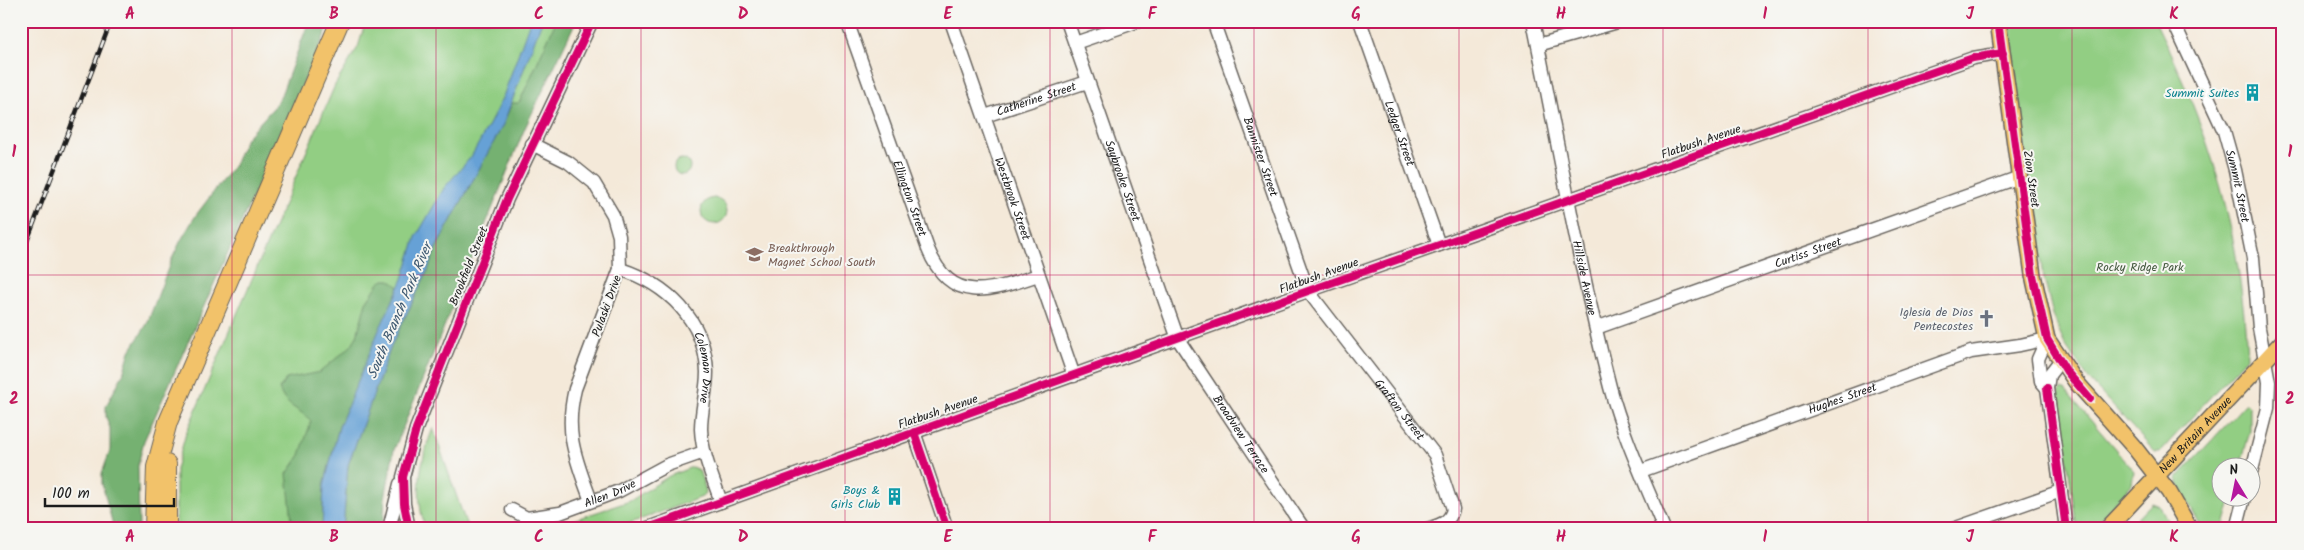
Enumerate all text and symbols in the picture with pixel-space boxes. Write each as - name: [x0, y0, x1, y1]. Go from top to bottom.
- text: A: [125, 2, 135, 27]
- text: B: [329, 2, 339, 27]
- text: C: [534, 2, 544, 27]
- text: D: [738, 2, 749, 27]
- text: E: [944, 2, 954, 27]
- text: F: [1148, 2, 1158, 27]
- text: G: [1351, 2, 1361, 27]
- text: H: [1556, 2, 1566, 27]
- text: I: [1763, 2, 1768, 27]
- text: J: [1966, 2, 1975, 27]
- text: K: [2169, 2, 2179, 27]
- street label: Catherine Street: [994, 77, 1079, 121]
- building icon: Summit Suites: [2243, 83, 2263, 103]
- place label: Summit Suites: [2165, 84, 2239, 103]
- street label: Ledger Street: [1379, 98, 1420, 169]
- street label: Bannister Street: [1238, 114, 1284, 200]
- street label: Flatbush Avenue: [1659, 119, 1744, 165]
- street label: Saybrooke Street: [1100, 137, 1146, 224]
- text: 1: [12, 140, 17, 165]
- text: 1: [2288, 140, 2293, 165]
- street label: Summit Street: [2220, 147, 2255, 224]
- street label: Zion Street: [2018, 149, 2044, 209]
- street label: Westbrook Street: [989, 155, 1036, 243]
- street label: Ellington Street: [888, 157, 932, 239]
- street label: Brookfield Street: [444, 223, 494, 309]
- street label: Curtiss Street: [1772, 232, 1844, 273]
- water label: South Branch Park River: [361, 237, 440, 382]
- place label: Breakthrough Magnet School South: [768, 239, 875, 272]
- street label: Hillside Avenue: [1567, 239, 1602, 318]
- school or university icon: Breakthrough Magnet School South: [744, 245, 764, 265]
- street label: Flatbush Avenue: [1277, 253, 1362, 299]
- park label: Rocky Ridge Park: [2096, 258, 2184, 277]
- street label: Pulaski Drive: [587, 272, 627, 339]
- place label: Iglesia de Dios Pentecostes: [1899, 303, 1973, 336]
- church icon: Iglesia de Dios Pentecostes: [1977, 309, 1997, 329]
- street label: Coleman Drive: [689, 328, 717, 405]
- street label: Grafton Street: [1370, 375, 1430, 444]
- street label: Hughes Street: [1805, 377, 1880, 420]
- text: 2: [9, 387, 19, 412]
- text: 2: [2285, 387, 2295, 412]
- street label: Flatbush Avenue: [896, 389, 981, 435]
- street label: Broadview Terrace: [1208, 391, 1275, 478]
- street label: New Britain Avenue: [2155, 393, 2235, 477]
- north arrow: [2212, 458, 2262, 508]
- street label: Allen Drive: [581, 474, 640, 513]
- scale bar: [45, 475, 174, 507]
- place label: Boys & Girls Club: [831, 481, 881, 514]
- text: 100 m: [52, 482, 90, 506]
- building icon: Boys & Girls Club: [884, 487, 904, 507]
- text: A: [125, 525, 135, 550]
- text: B: [329, 525, 339, 550]
- text: C: [534, 525, 544, 550]
- text: D: [738, 525, 749, 550]
- text: E: [944, 525, 954, 550]
- text: F: [1148, 525, 1158, 550]
- text: G: [1351, 525, 1361, 550]
- text: H: [1556, 525, 1566, 550]
- text: I: [1763, 525, 1768, 550]
- text: J: [1966, 525, 1975, 550]
- text: K: [2169, 525, 2179, 550]

